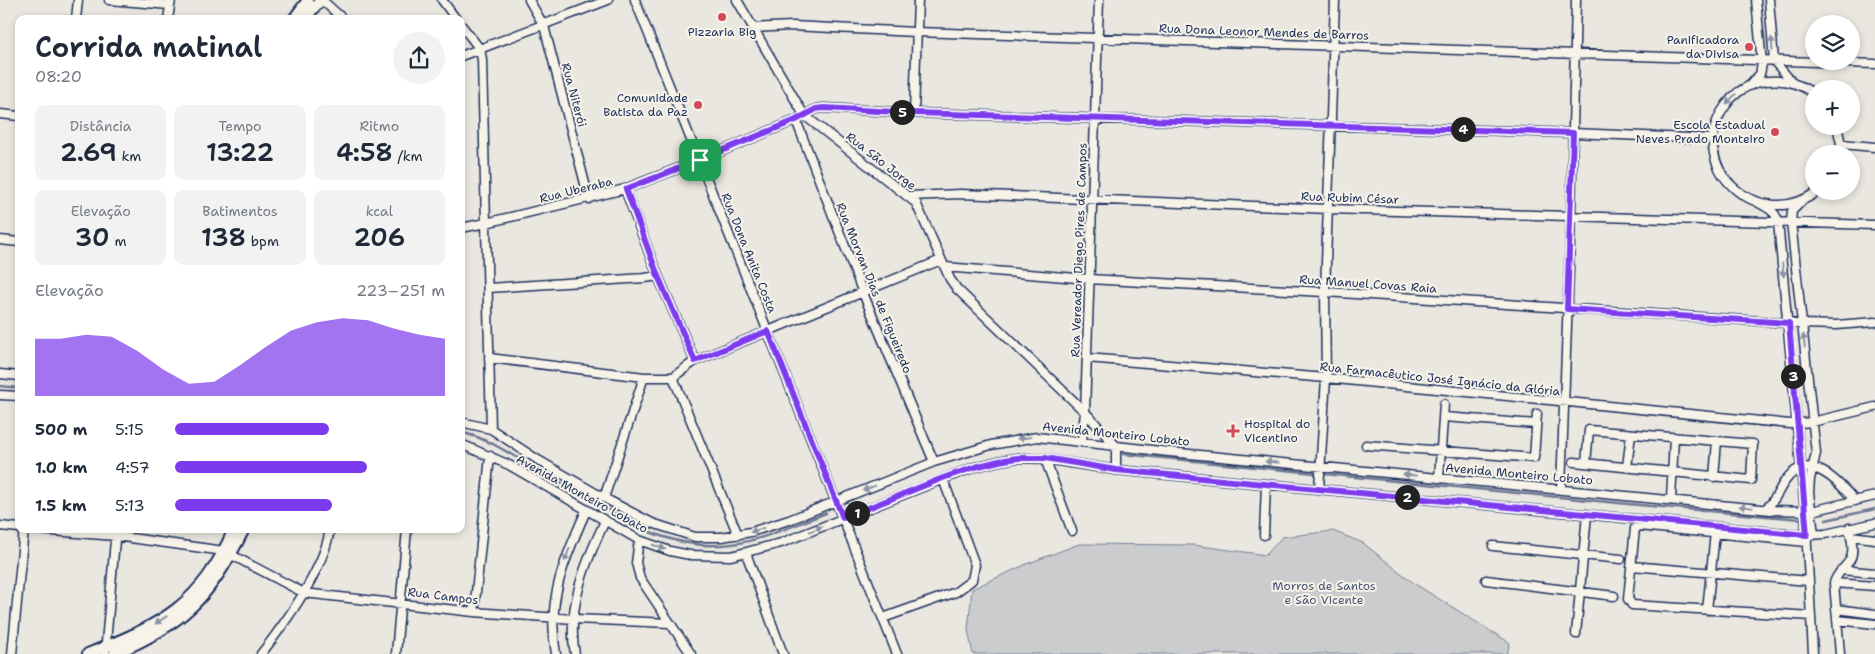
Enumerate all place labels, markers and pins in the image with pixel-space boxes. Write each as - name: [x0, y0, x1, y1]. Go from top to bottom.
- marker: Pizzaria Big: [716, 11, 728, 23]
- place label: Pizzaria Big: [688, 24, 756, 40]
- place label: Panificadora da Divisa: [1667, 32, 1740, 62]
- marker: Panificadora da Divisa: [1743, 41, 1755, 53]
- place label: Comunidade Batista da Paz: [603, 90, 688, 120]
- marker: Comunidade Batista da Paz: [692, 99, 704, 111]
- pin: 5: [890, 100, 914, 124]
- pin: 4: [1450, 116, 1476, 142]
- place label: Escola Estadual Neves Prado Monteiro: [1636, 117, 1765, 147]
- marker: Escola Estadual Neves Prado Monteiro: [1769, 126, 1781, 138]
- pin: [679, 139, 721, 181]
- pin: 3: [1780, 364, 1806, 388]
- place label: Hospital do Vicentino: [1244, 416, 1310, 446]
- marker: Hospital do Vicentino: [1226, 424, 1240, 438]
- pin: 2: [1394, 484, 1420, 510]
- pin: 1: [844, 500, 870, 526]

